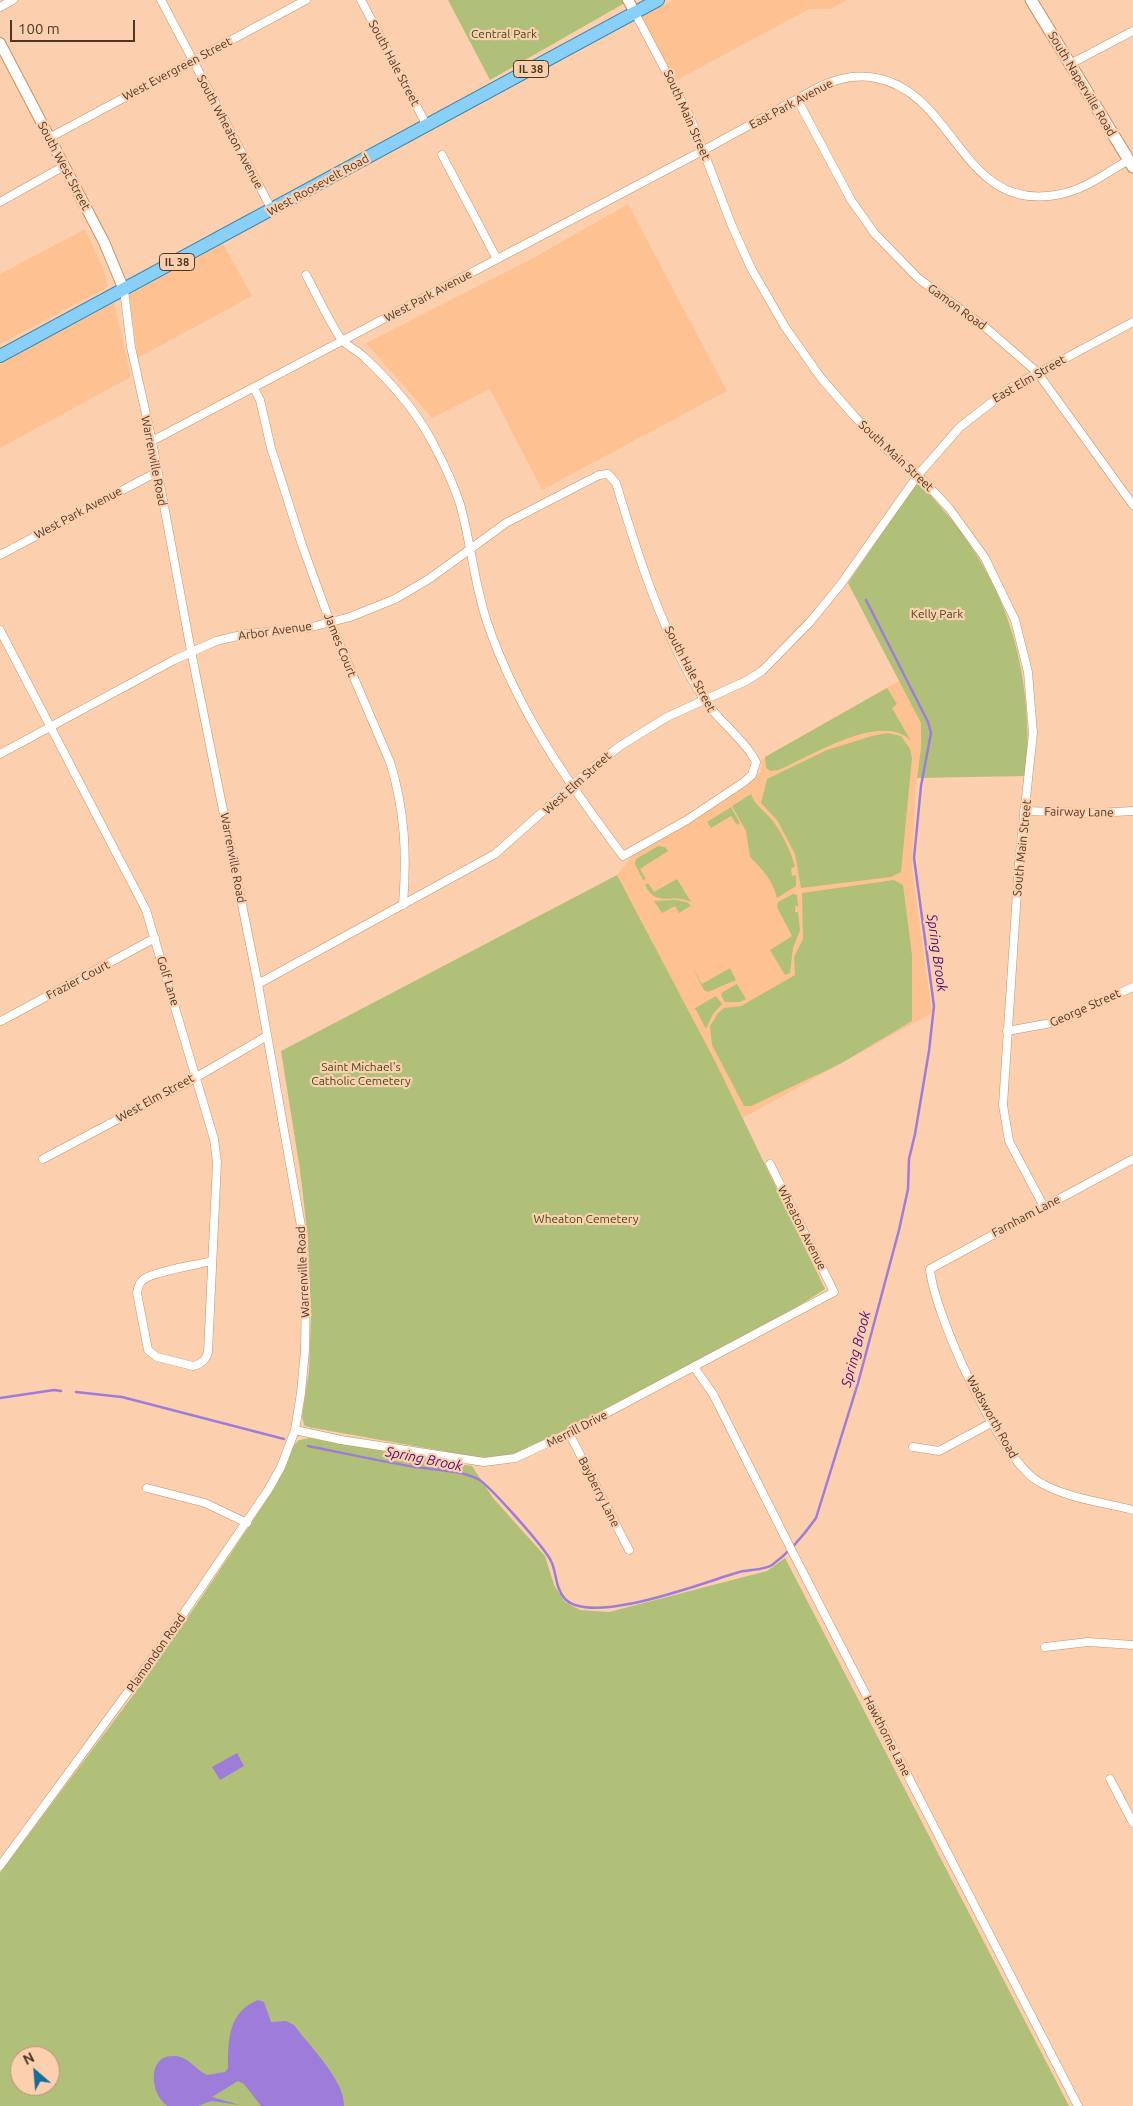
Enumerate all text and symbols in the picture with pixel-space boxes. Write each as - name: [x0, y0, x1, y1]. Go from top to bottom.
- scale bar: [12, 10, 138, 42]
- street label: South Hale Street: [365, 18, 423, 108]
- text: 100 m: [18, 20, 60, 37]
- park label: Central Park: [471, 27, 537, 41]
- street label: South Naperville Road: [1045, 29, 1119, 139]
- street label: West Evergreen Street: [120, 34, 234, 104]
- road number: IL 38: [514, 61, 548, 78]
- street label: South Main Street: [661, 68, 713, 162]
- street label: South Wheaton Avenue: [194, 73, 266, 191]
- street label: East Park Avenue: [747, 76, 835, 132]
- street label: South West Street: [35, 119, 93, 213]
- street label: West Roosevelt Road: [265, 151, 371, 219]
- road number: IL 38: [160, 253, 194, 270]
- street label: West Park Avenue: [382, 267, 474, 325]
- street label: Gamon Road: [925, 281, 989, 333]
- street label: East Elm Street: [990, 352, 1068, 406]
- street label: Warrenville Road: [138, 415, 170, 507]
- street label: South Main Street: [856, 418, 936, 494]
- street label: West Park Avenue: [32, 484, 124, 542]
- park label: Kelly Park: [911, 607, 963, 621]
- street label: James Court: [321, 611, 359, 679]
- street label: Arbor Avenue: [237, 619, 313, 643]
- street label: South Hale Street: [661, 624, 719, 714]
- street label: West Elm Street: [540, 749, 614, 817]
- street label: South Main Street: [1010, 799, 1034, 897]
- street label: Fairway Lane: [1044, 804, 1114, 820]
- street label: Warrenville Road: [217, 812, 249, 904]
- water label: Spring Brook: [923, 913, 951, 993]
- street label: Golf Lane: [154, 954, 182, 1008]
- street label: Frazier Court: [44, 957, 112, 1003]
- street label: George Street: [1047, 986, 1123, 1030]
- park label: Saint Michael's Catholic Cemetery: [311, 1060, 411, 1088]
- street label: West Elm Street: [114, 1071, 196, 1125]
- street label: Wheaton Avenue: [775, 1184, 829, 1272]
- street label: Farnham Lane: [989, 1192, 1063, 1240]
- park label: Wheaton Cemetery: [534, 1212, 638, 1226]
- street label: Warrenville Road: [293, 1226, 313, 1318]
- water label: Spring Brook: [838, 1309, 874, 1389]
- street label: Wadsworth Road: [963, 1373, 1021, 1461]
- street label: Merrill Drive: [544, 1407, 610, 1451]
- water label: Spring Brook: [384, 1443, 464, 1475]
- street label: Bayberry Lane: [575, 1454, 623, 1530]
- street label: Plamondon Road: [124, 1611, 188, 1695]
- street label: Hawthorne Lane: [860, 1693, 914, 1779]
- north arrow: [10, 2046, 60, 2096]
- text: N: [20, 2049, 37, 2068]

